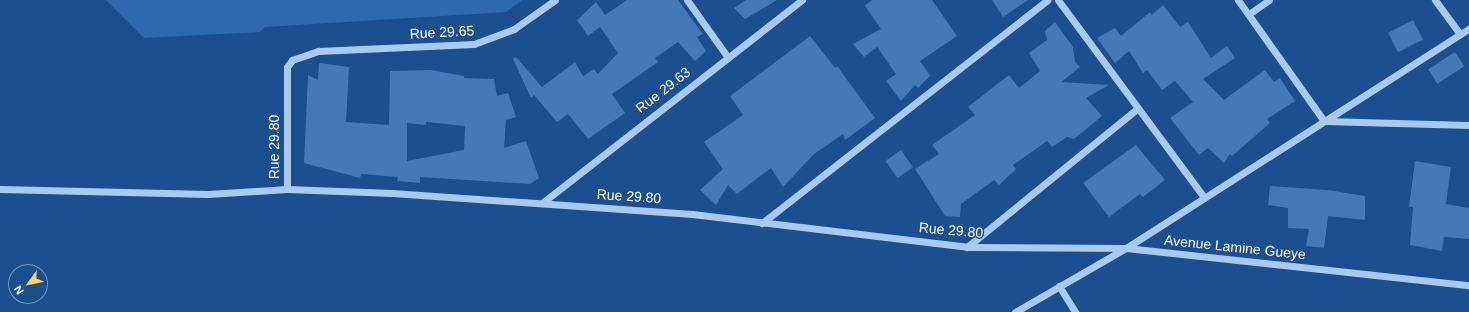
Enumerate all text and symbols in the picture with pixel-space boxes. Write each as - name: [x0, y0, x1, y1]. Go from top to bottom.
- street label: Rue 29.65: [409, 22, 475, 42]
- street label: Rue 29.63: [632, 63, 694, 117]
- street label: Rue 29.80: [266, 115, 282, 179]
- street label: Rue 29.80: [596, 185, 662, 207]
- street label: Rue 29.80: [918, 219, 984, 241]
- street label: Avenue Lamine Gueye: [1163, 231, 1307, 263]
- north arrow: [8, 264, 48, 304]
- text: N: [12, 283, 26, 297]

